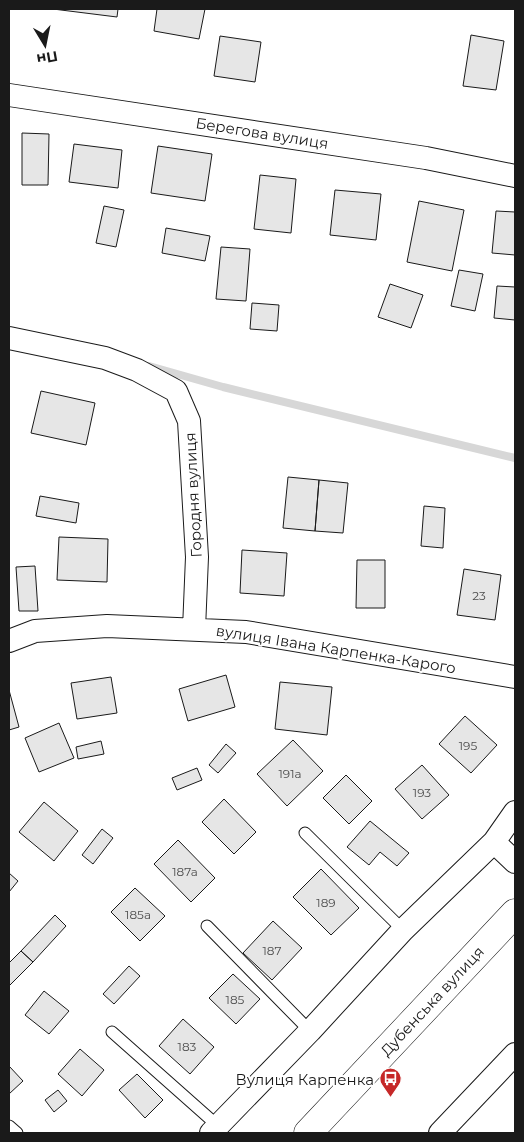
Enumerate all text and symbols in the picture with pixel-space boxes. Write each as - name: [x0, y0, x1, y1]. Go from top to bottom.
- north arrow: [20, 20, 70, 70]
- text: Пн: [35, 47, 59, 68]
- street label: Берегова вулиця: [194, 113, 330, 153]
- street label: Городня вулиця: [180, 432, 206, 558]
- house number: 23: [472, 588, 486, 603]
- street label: вулиця Івана Карпенка-Карого: [215, 621, 457, 677]
- house number: 195: [459, 738, 477, 753]
- house number: 191а: [279, 766, 301, 781]
- house number: 193: [413, 785, 431, 800]
- house number: 187а: [172, 864, 198, 879]
- house number: 189: [316, 895, 336, 910]
- house number: 185а: [125, 907, 151, 922]
- street label: Дубенська вулиця: [376, 942, 488, 1060]
- house number: 187: [262, 943, 282, 958]
- house number: 185: [226, 992, 245, 1007]
- house number: 183: [178, 1039, 197, 1054]
- bus stop icon: Вулиця Карпенка: [378, 1067, 402, 1098]
- place label: Вулиця Карпенка: [236, 1070, 374, 1089]

